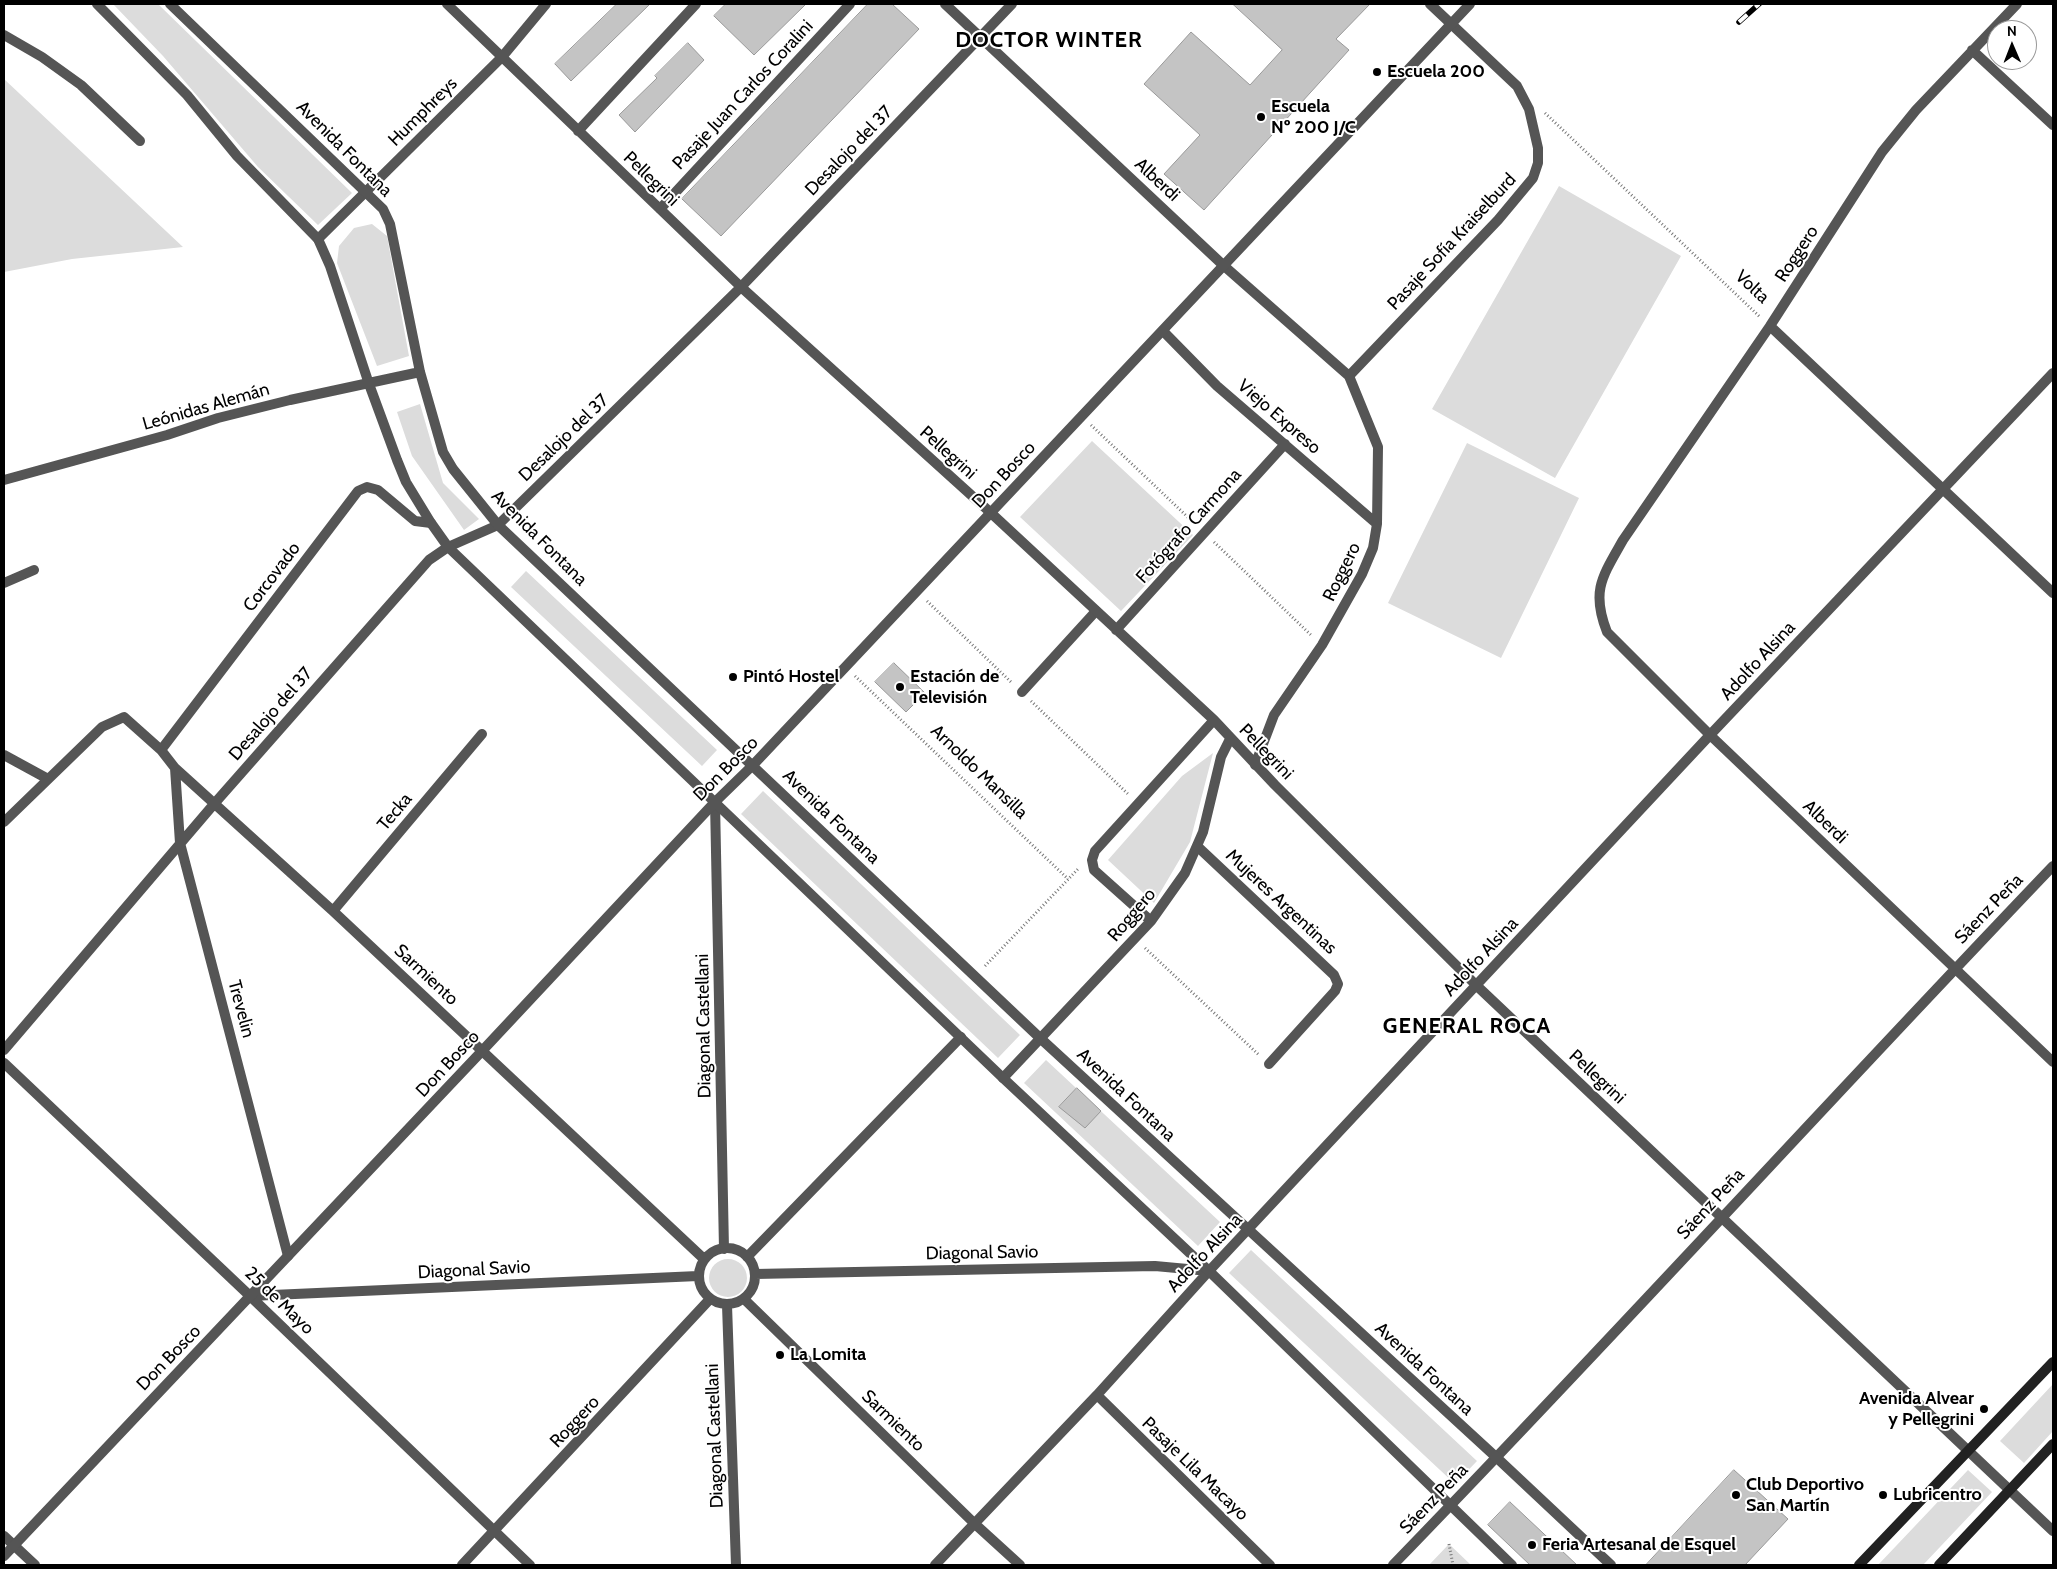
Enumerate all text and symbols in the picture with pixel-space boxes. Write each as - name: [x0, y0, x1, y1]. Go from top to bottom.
- street label: Pasaje Juan Carlos Coralini: [668, 16, 818, 174]
- north arrow: [1987, 20, 2037, 70]
- text: N: [2007, 22, 2017, 40]
- district label: DOCTOR WINTER: [954, 28, 1144, 54]
- place label: Escuela 200: [1387, 61, 1485, 83]
- marker: Escuela 200: [1371, 66, 1383, 78]
- street label: Humphreys: [384, 73, 462, 151]
- place label: Escuela Nº 200 J/C: [1271, 96, 1356, 138]
- street label: Avenida Fontana: [292, 97, 396, 201]
- street label: Desalojo del 37: [801, 102, 897, 200]
- marker: Escuela Nº 200 J/C: [1255, 111, 1267, 123]
- street label: Pellegrini: [619, 147, 683, 211]
- street label: Alberdi: [1130, 154, 1184, 206]
- street label: Pasaje Sofía Kraiselburd: [1383, 169, 1521, 315]
- street label: Roggero: [1771, 222, 1823, 286]
- street label: Volta: [1730, 266, 1774, 308]
- street label: Viejo Expreso: [1233, 375, 1325, 459]
- street label: Leónidas Alemán: [140, 379, 272, 435]
- street label: Desalojo del 37: [515, 390, 613, 486]
- street label: Pellegrini: [915, 422, 981, 484]
- street label: Don Bosco: [968, 437, 1040, 513]
- street label: Fotógrafo Carmona: [1132, 464, 1246, 588]
- street label: Avenida Fontana: [487, 486, 591, 590]
- street label: Corcovado: [239, 538, 305, 616]
- street label: Roggero: [1319, 539, 1365, 605]
- street label: Adolfo Alsina: [1716, 617, 1800, 705]
- street label: Desalojo del 37: [225, 663, 317, 765]
- place label: Pintó Hostel: [743, 666, 839, 688]
- place label: Estación de Televisión: [910, 666, 999, 709]
- marker: Pintó Hostel: [727, 671, 739, 683]
- marker: Estación de Televisión: [894, 681, 906, 693]
- street label: Arnoldo Mansilla: [926, 720, 1032, 824]
- street label: Pellegrini: [1234, 720, 1298, 784]
- street label: Don Bosco: [689, 732, 763, 806]
- street label: Avenida Fontana: [778, 765, 884, 869]
- street label: Tecka: [373, 789, 417, 835]
- street label: Alberdi: [1798, 796, 1852, 848]
- street label: Mujeres Argentinas: [1221, 845, 1341, 959]
- street label: Sáenz Peña: [1950, 870, 2028, 948]
- street label: Roggero: [1104, 884, 1160, 946]
- street label: Adolfo Alsina: [1439, 913, 1523, 1001]
- street label: Sarmiento: [390, 940, 462, 1010]
- street label: Diagonal Castellani: [692, 953, 716, 1099]
- street label: Trevelin: [223, 978, 259, 1040]
- district label: GENERAL ROCA: [1381, 1014, 1553, 1040]
- street label: Don Bosco: [412, 1026, 484, 1102]
- street label: Avenida Fontana: [1072, 1044, 1180, 1146]
- street label: Pellegrini: [1564, 1045, 1630, 1109]
- street label: Sáenz Peña: [1673, 1164, 1749, 1244]
- street label: Adolfo Alsina: [1163, 1209, 1247, 1297]
- street label: Diagonal Savio: [925, 1241, 1039, 1265]
- street label: Diagonal Savio: [417, 1256, 531, 1284]
- street label: 25 de Mayo: [240, 1263, 318, 1339]
- street label: Avenida Fontana: [1370, 1318, 1478, 1420]
- street label: Don Bosco: [132, 1321, 206, 1395]
- place label: La Lomita: [790, 1344, 866, 1366]
- marker: La Lomita: [774, 1349, 786, 1361]
- street label: Diagonal Castellani: [702, 1363, 728, 1509]
- street label: Sarmiento: [857, 1386, 929, 1456]
- place label: Avenida Alvear y Pellegrini: [1859, 1388, 1974, 1430]
- street label: Roggero: [546, 1392, 604, 1452]
- marker: Avenida Alvear y Pellegrini: [1978, 1403, 1990, 1415]
- street label: Pasaje Lila Macayo: [1137, 1413, 1253, 1525]
- street label: Sáenz Peña: [1395, 1460, 1473, 1538]
- place label: Club Deportivo San Martín: [1746, 1474, 1864, 1516]
- place label: Lubricentro: [1893, 1484, 1982, 1506]
- marker: Club Deportivo San Martín: [1730, 1489, 1742, 1501]
- marker: Lubricentro: [1877, 1489, 1889, 1501]
- place label: Feria Artesanal de Esquel: [1542, 1534, 1736, 1556]
- marker: Feria Artesanal de Esquel: [1526, 1539, 1538, 1551]

